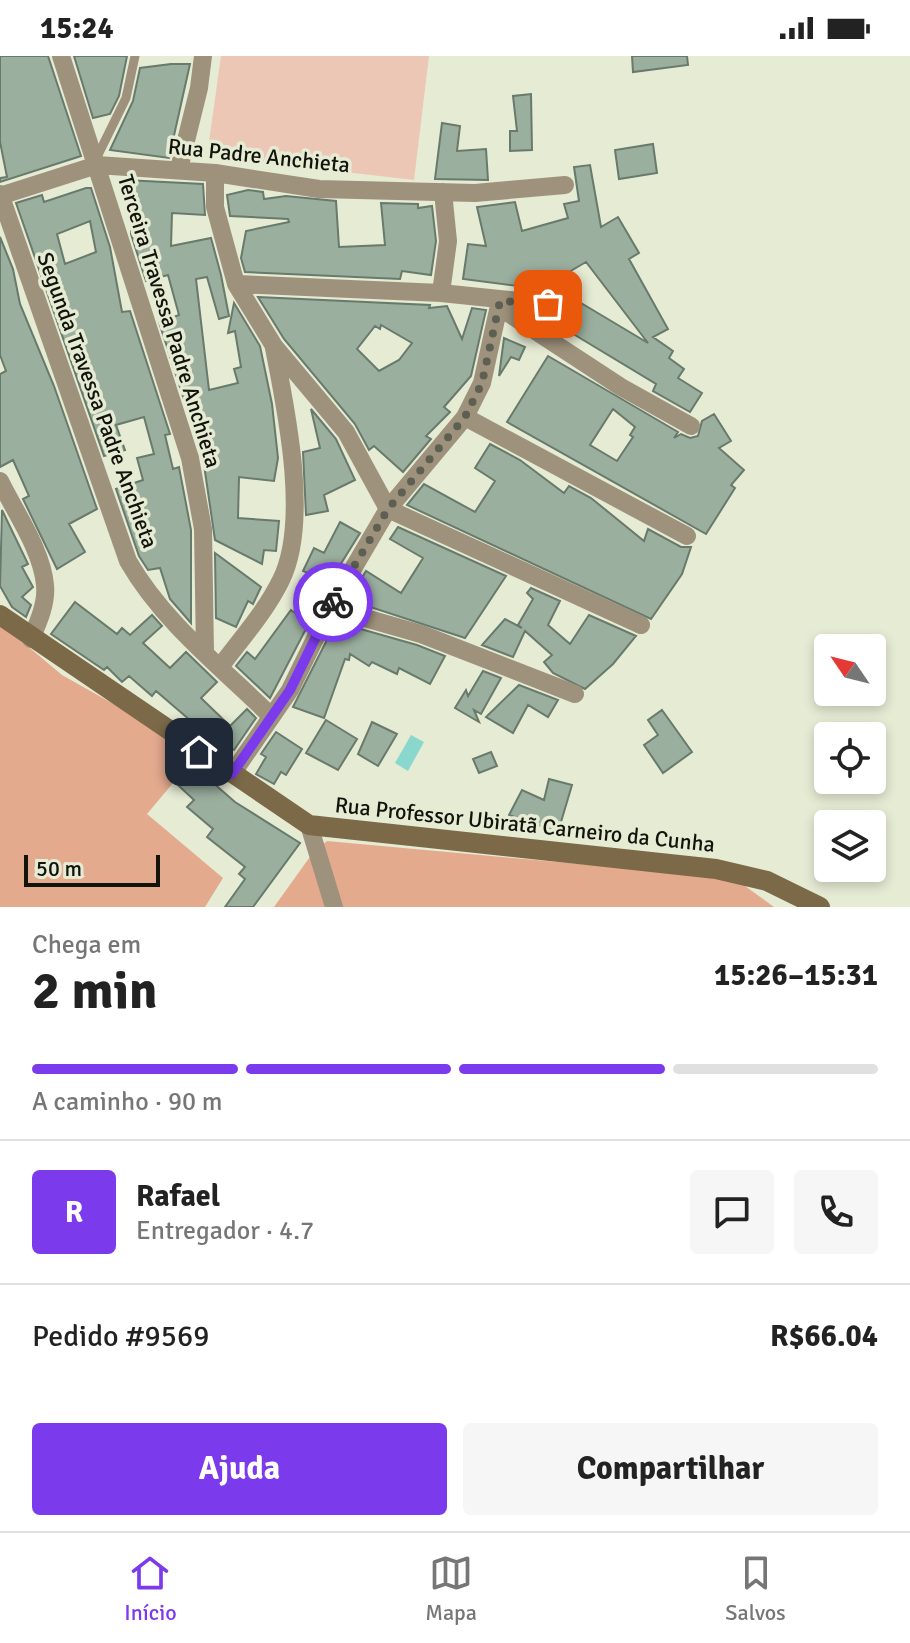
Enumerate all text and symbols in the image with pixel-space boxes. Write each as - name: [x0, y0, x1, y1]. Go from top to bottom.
- text: 15:24: [40, 10, 114, 47]
- street label: Rua Padre Anchieta: [167, 133, 351, 178]
- street label: Terceira Travessa Padre Anchieta: [112, 171, 227, 471]
- street label: Segunda Travessa Padre Anchieta: [31, 249, 164, 552]
- pin: [514, 270, 582, 338]
- icon: bag: [526, 282, 570, 326]
- courier: [293, 562, 373, 642]
- icon: bike: [311, 580, 355, 624]
- north arrow: [814, 634, 886, 706]
- map controls: [814, 634, 886, 882]
- pin: [165, 718, 233, 786]
- button: locate: [814, 722, 886, 794]
- icon: home: [177, 730, 221, 774]
- street label: Rua Professor Ubiratã Carneiro da Cunha: [334, 791, 716, 858]
- button: layers: [814, 810, 886, 882]
- scale bar: [24, 851, 160, 887]
- text: 50 m: [36, 855, 82, 882]
- text: Chega em: [32, 929, 141, 961]
- text: 15:26–15:31: [714, 957, 878, 994]
- text: 2 min: [32, 959, 158, 1023]
- text: A caminho · 90 m: [32, 1086, 223, 1118]
- button: chat: [690, 1170, 774, 1254]
- button: phone: [794, 1170, 878, 1254]
- text: Rafael: [136, 1178, 220, 1215]
- text: R: [65, 1194, 83, 1231]
- text: Entregador · 4.7: [136, 1215, 314, 1247]
- text: Pedido #9569: [32, 1318, 209, 1355]
- text: R$66.04: [770, 1318, 878, 1355]
- button: Ajuda: [32, 1423, 447, 1515]
- button: Compartilhar: [463, 1423, 878, 1515]
- tab: Início: [124, 1551, 177, 1626]
- tab: Mapa: [425, 1551, 477, 1626]
- tab: Salvos: [725, 1551, 786, 1626]

